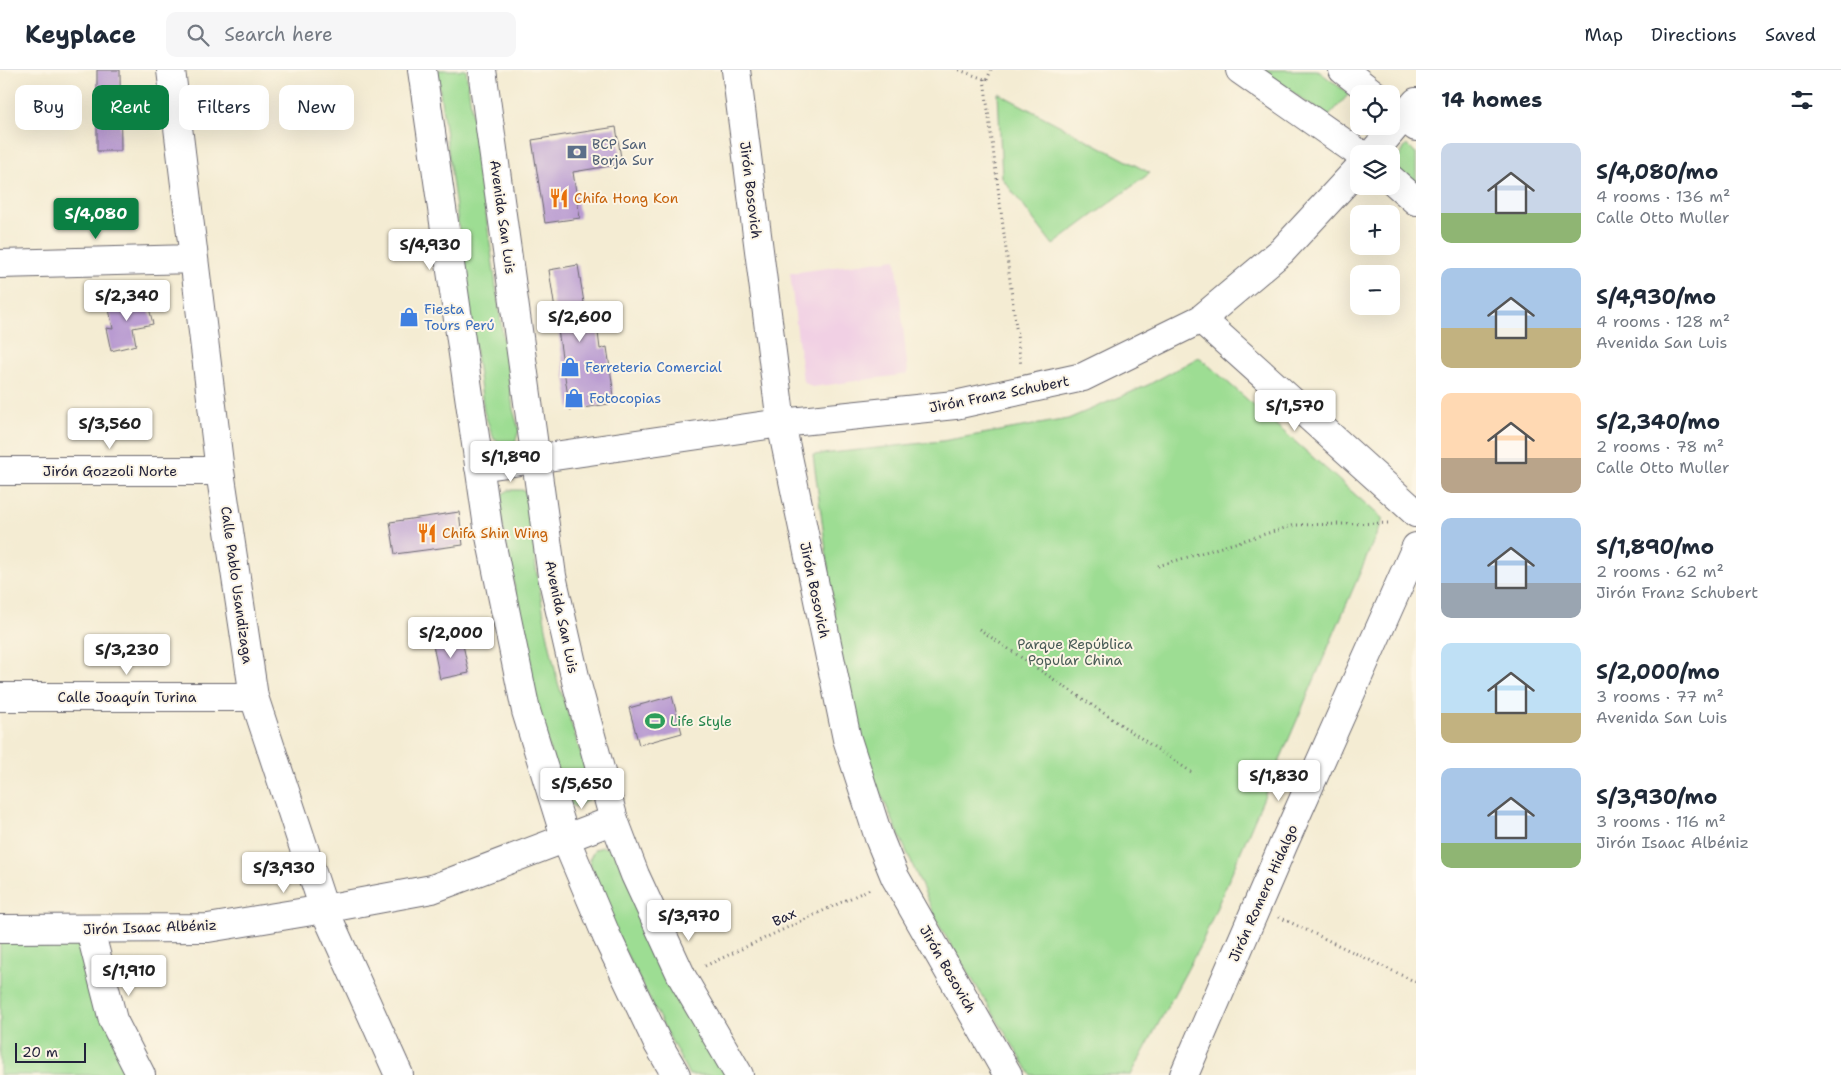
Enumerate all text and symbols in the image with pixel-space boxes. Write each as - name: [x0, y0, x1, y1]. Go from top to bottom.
- search box: [166, 12, 516, 57]
- text: Keyplace: [25, 19, 136, 51]
- icon: search: [184, 21, 212, 49]
- text: Search here: [224, 22, 333, 47]
- text: Map: [1585, 23, 1623, 47]
- text: Directions: [1651, 23, 1737, 47]
- text: Saved: [1765, 23, 1816, 47]
- chip: Buy: [15, 85, 82, 130]
- chip: Rent: [92, 85, 169, 130]
- chip: Filters: [179, 85, 269, 130]
- chip: New: [279, 85, 354, 130]
- map controls: [1350, 85, 1400, 315]
- button: locate: [1350, 85, 1400, 135]
- text: 14 homes: [1441, 86, 1542, 114]
- icon: filters: [1788, 86, 1816, 114]
- place label: BCP San Borja Sur: [592, 135, 654, 169]
- street label: Jirón Bosovich: [736, 140, 766, 240]
- bank icon: BCP San Borja Sur: [566, 141, 588, 163]
- button: layers: [1350, 145, 1400, 195]
- text: S/4,080/mo: [1596, 158, 1718, 186]
- street label: Avenida San Luis: [486, 159, 520, 275]
- icon: home: [1481, 163, 1541, 223]
- text: 4 rooms · 136 m²: [1596, 186, 1730, 207]
- restaurant icon: Chifa Hong Kon: [548, 187, 570, 209]
- place label: Chifa Hong Kon: [574, 189, 679, 207]
- pin: S/4,080: [50, 198, 142, 240]
- text: S/4,080: [65, 203, 127, 224]
- button: +: [1350, 205, 1400, 255]
- text: Calle Otto Muller: [1596, 207, 1730, 228]
- pin: S/4,930: [384, 228, 476, 271]
- text: S/4,930: [399, 234, 461, 255]
- button: −: [1350, 265, 1400, 315]
- pin: S/2,340: [81, 280, 173, 322]
- text: S/4,930/mo: [1596, 283, 1716, 311]
- text: S/2,340: [95, 285, 159, 306]
- icon: home: [1481, 288, 1541, 348]
- place label: Fiesta Tours Perú: [424, 300, 495, 334]
- pin: S/2,600: [534, 300, 626, 343]
- shop icon: Fiesta Tours Perú: [398, 306, 420, 328]
- text: S/2,600: [548, 306, 612, 327]
- text: 4 rooms · 128 m²: [1596, 311, 1730, 332]
- text: Avenida San Luis: [1596, 332, 1727, 353]
- shop icon: Ferreteria Comercial: [559, 356, 581, 378]
- place label: Ferreteria Comercial: [585, 358, 723, 376]
- street label: Jirón Franz Schubert: [928, 372, 1070, 416]
- shop icon: Fotocopias: [563, 387, 585, 409]
- place label: Fotocopias: [589, 389, 661, 407]
- pin: S/1,570: [1249, 390, 1341, 432]
- text: S/1,570: [1266, 395, 1324, 416]
- pin: S/3,560: [64, 408, 156, 450]
- text: S/2,340/mo: [1596, 408, 1720, 436]
- text: S/3,560: [79, 413, 142, 434]
- icon: home: [1481, 413, 1541, 473]
- text: 2 rooms · 78 m²: [1596, 436, 1724, 457]
- pin: S/1,890: [465, 440, 557, 483]
- text: S/1,890: [481, 446, 541, 467]
- text: Calle Otto Muller: [1596, 457, 1730, 478]
- street label: Jirón Gozzoli Norte: [43, 462, 177, 480]
- street label: Calle Pablo Usandizaga: [217, 505, 257, 665]
- restaurant icon: Chifa Shin Wing: [416, 522, 438, 544]
- place label: Chifa Shin Wing: [442, 524, 548, 542]
- text: S/1,890/mo: [1596, 533, 1714, 561]
- icon: home: [1481, 538, 1541, 598]
- street label: Jirón Bosovich: [796, 540, 834, 640]
- street label: Avenida San Luis: [541, 559, 583, 675]
- text: 2 rooms · 62 m²: [1596, 561, 1724, 582]
- text: Jirón Franz Schubert: [1596, 582, 1758, 603]
- pin: S/2,000: [405, 616, 497, 659]
- text: S/2,000: [419, 622, 483, 643]
- pin: S/3,230: [81, 634, 173, 676]
- park label: Parque República Popular China: [1017, 635, 1133, 669]
- text: S/3,230: [95, 639, 159, 660]
- text: S/2,000/mo: [1596, 658, 1720, 686]
- icon: home: [1481, 663, 1541, 723]
- text: 3 rooms · 77 m²: [1596, 686, 1724, 707]
- street label: Calle Joaquín Turina: [58, 688, 197, 706]
- text: Avenida San Luis: [1596, 707, 1727, 728]
- sports icon: Life Style: [644, 710, 666, 732]
- place label: Life Style: [670, 712, 732, 730]
- pin: S/1,830: [1233, 760, 1325, 802]
- text: S/1,830: [1249, 765, 1309, 786]
- pin: S/5,650: [536, 768, 628, 810]
- text: S/5,650: [551, 773, 613, 794]
- text: S/3,930/mo: [1596, 783, 1717, 811]
- icon: home: [1481, 788, 1541, 848]
- text: 3 rooms · 116 m²: [1596, 811, 1726, 832]
- street label: Jirón Romero Hidalgo: [1225, 822, 1301, 964]
- text: Jirón Isaac Albéniz: [1596, 832, 1749, 853]
- pin: S/3,930: [238, 852, 330, 894]
- text: S/3,930: [253, 857, 315, 878]
- pin: S/3,970: [643, 900, 735, 942]
- street label: Bax: [769, 904, 799, 930]
- text: S/3,970: [658, 905, 720, 926]
- street label: Jirón Isaac Albéniz: [83, 916, 217, 938]
- street label: Jirón Bosovich: [916, 922, 980, 1016]
- pin: S/1,910: [83, 954, 175, 997]
- text: S/1,910: [102, 960, 156, 981]
- scale bar: [15, 1040, 86, 1063]
- text: 20 m: [22, 1043, 58, 1061]

